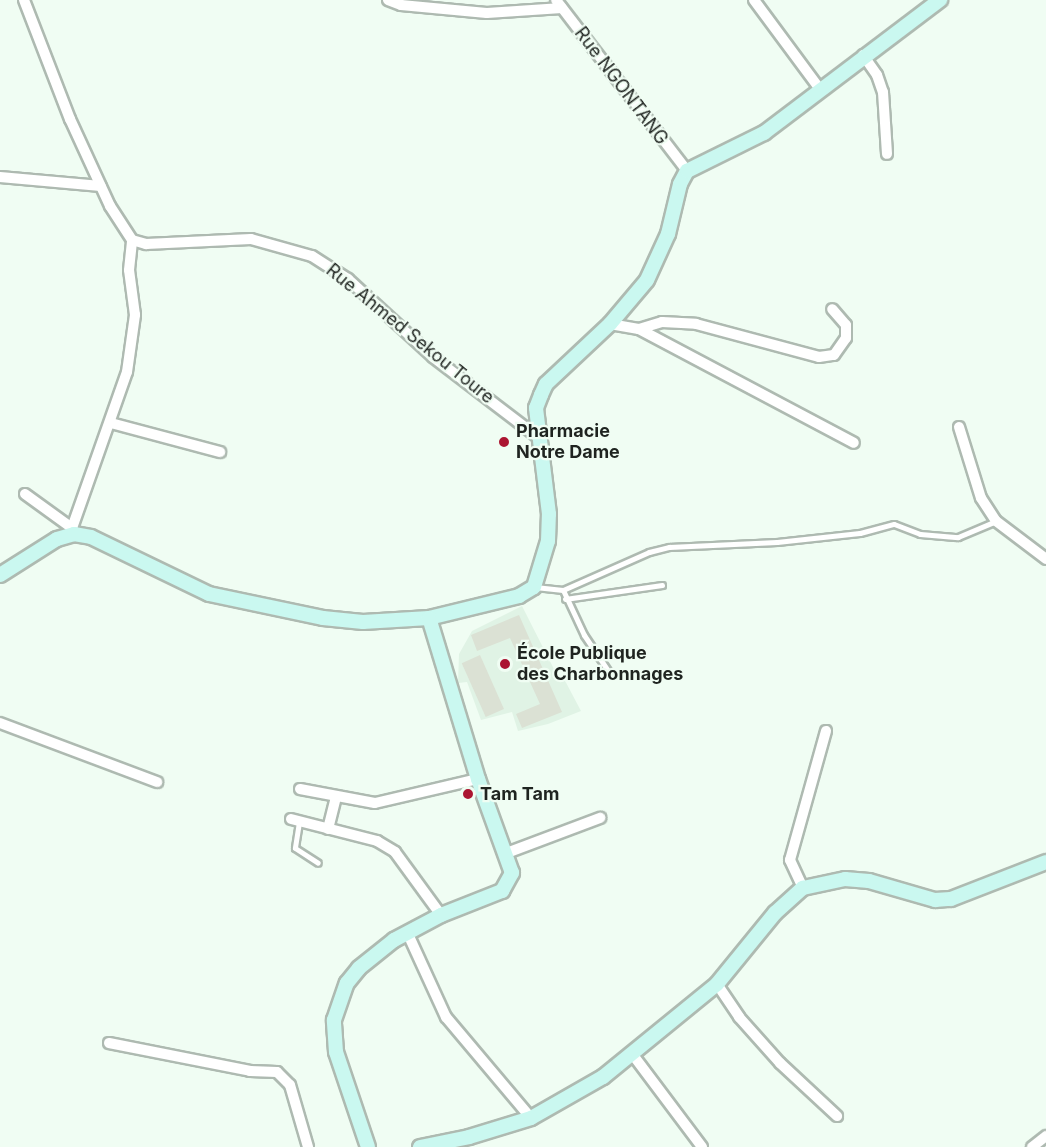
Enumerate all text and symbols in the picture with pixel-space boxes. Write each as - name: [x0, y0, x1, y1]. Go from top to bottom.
- street label: Rue NGONTANG: [570, 23, 672, 149]
- street label: Rue Ahmed Sekou Toure: [322, 260, 498, 408]
- place label: Pharmacie Notre Dame: [516, 421, 620, 464]
- marker: Pharmacie Notre Dame: [497, 435, 511, 449]
- place label: École Publique des Charbonnages: [517, 643, 683, 686]
- marker: École Publique des Charbonnages: [498, 657, 512, 671]
- place label: Tam Tam: [480, 783, 559, 805]
- marker: Tam Tam: [461, 787, 475, 801]

